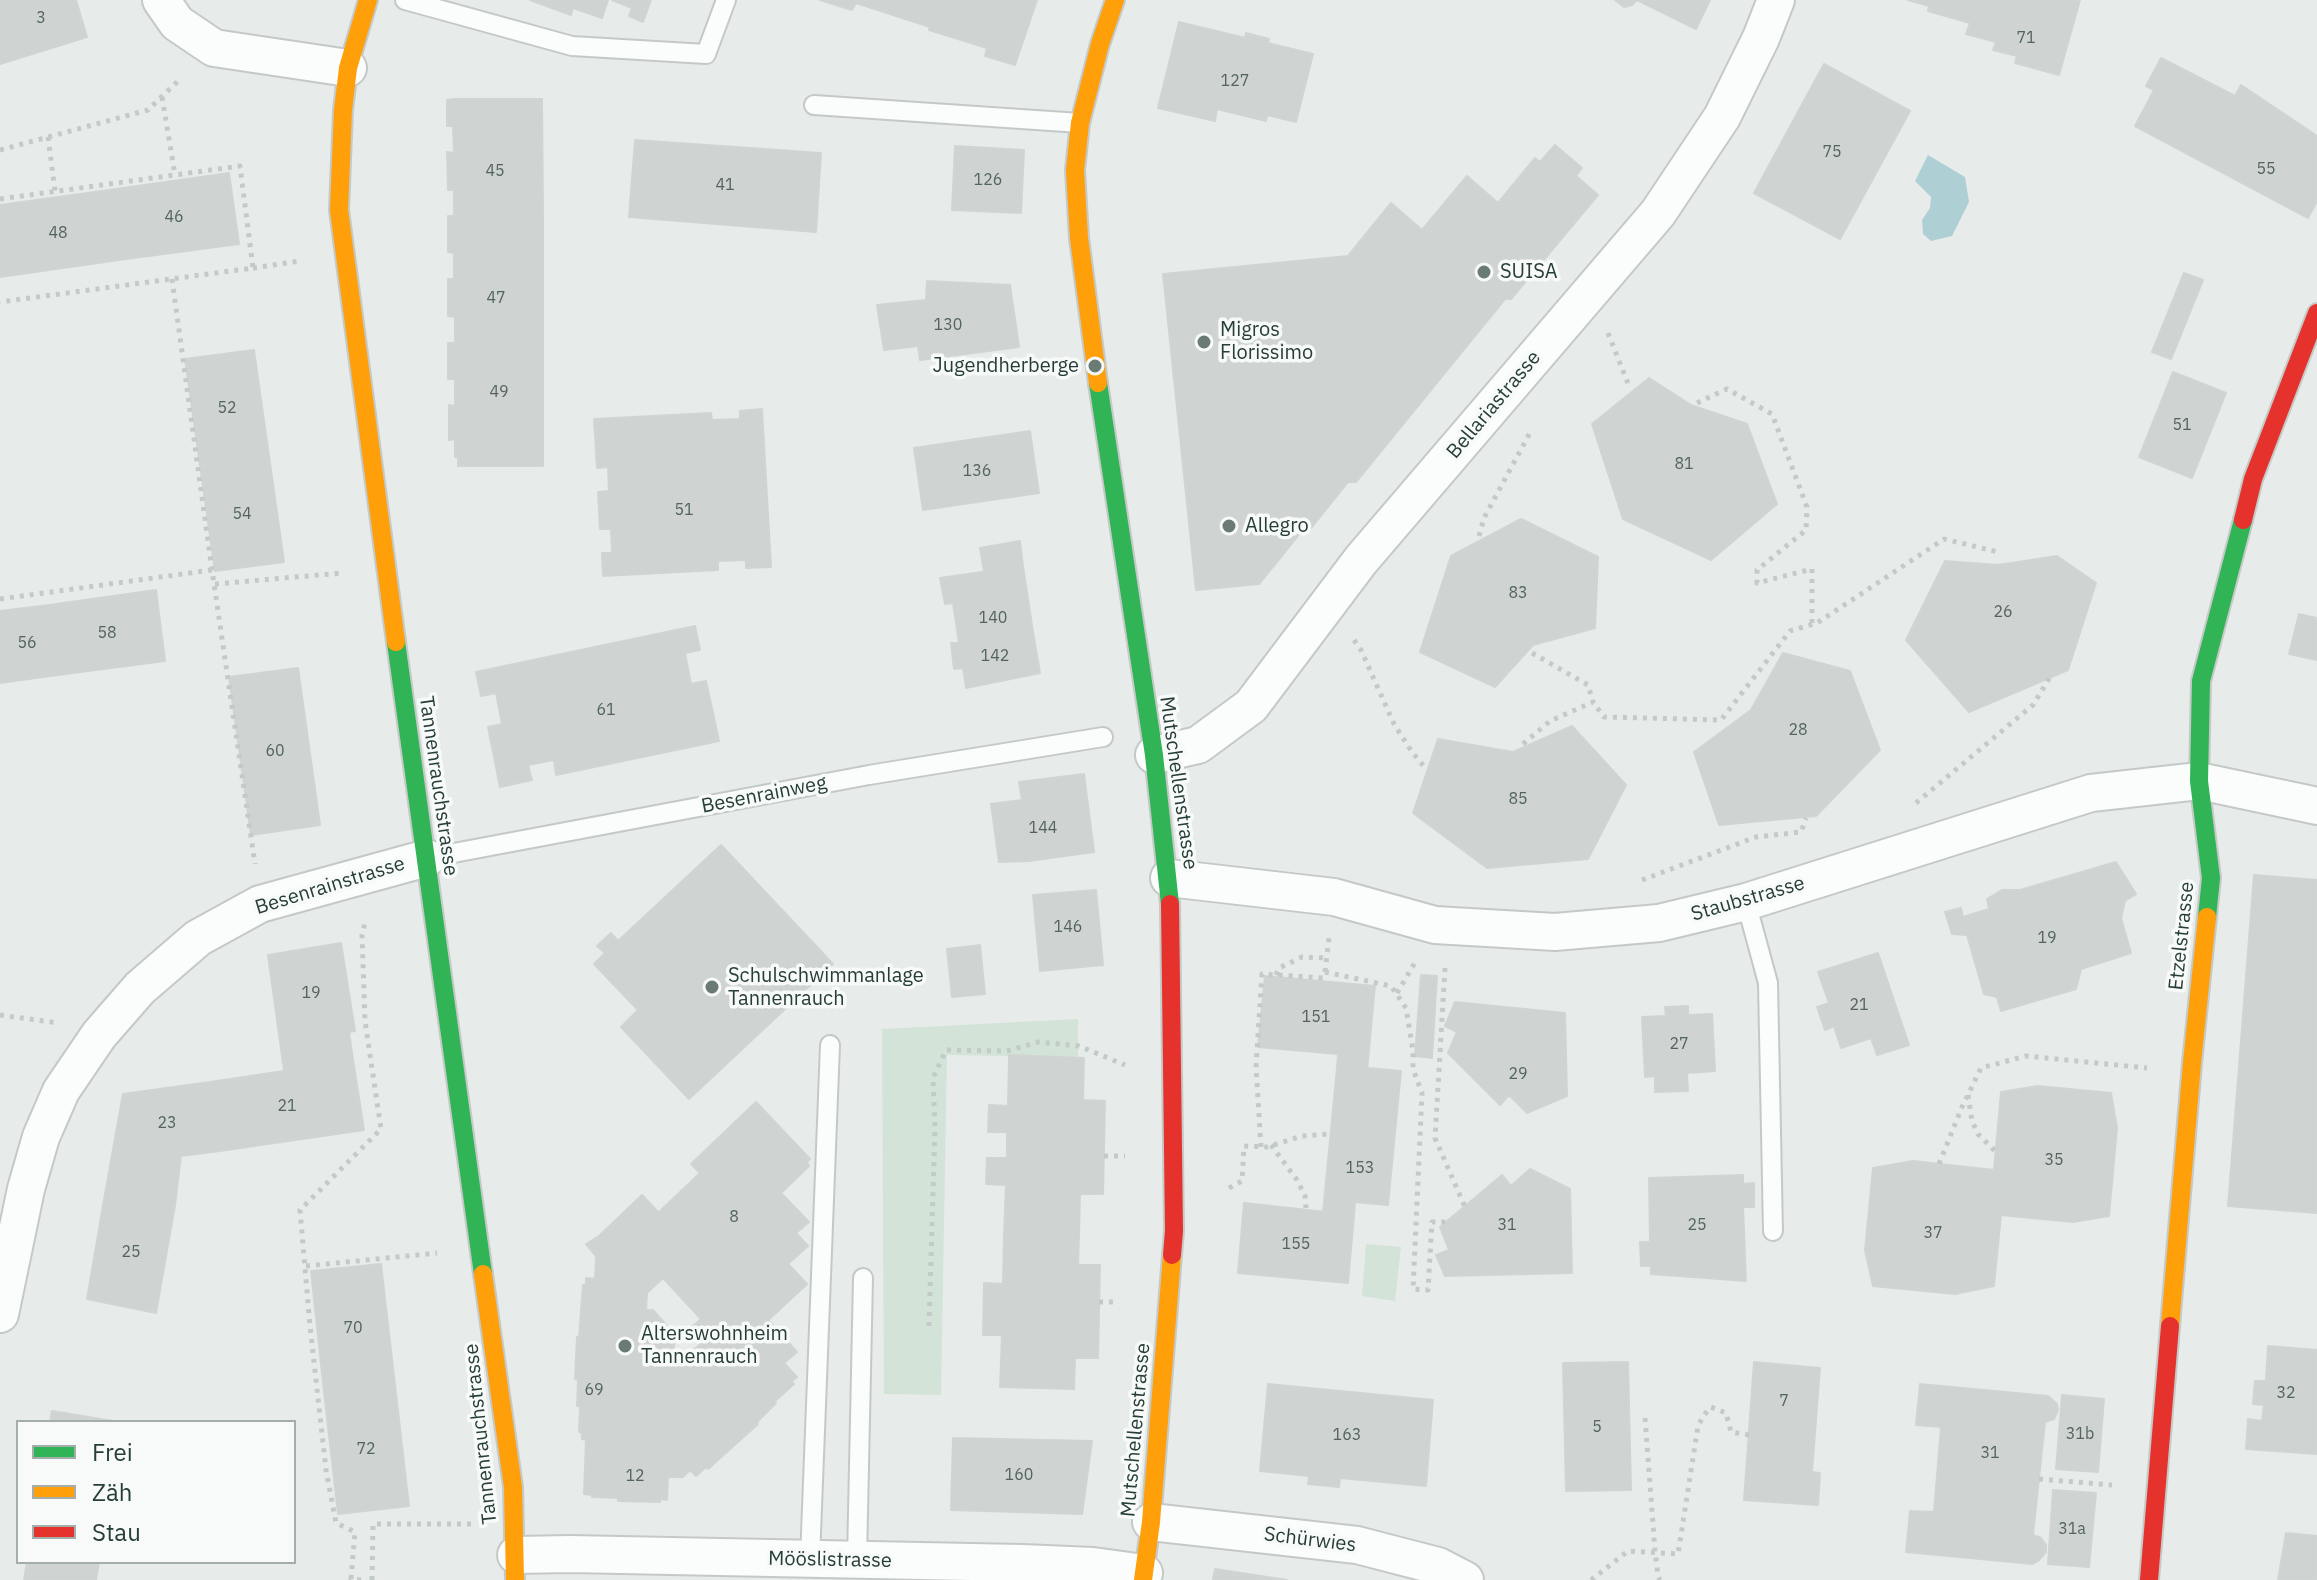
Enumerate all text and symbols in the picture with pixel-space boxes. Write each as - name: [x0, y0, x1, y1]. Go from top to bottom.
- house number: 3: [36, 8, 46, 28]
- house number: 71: [2016, 28, 2036, 48]
- house number: 127: [1221, 71, 1249, 91]
- house number: 75: [1822, 142, 1842, 162]
- house number: 55: [2256, 159, 2276, 179]
- house number: 45: [485, 161, 505, 181]
- house number: 126: [974, 170, 1002, 190]
- house number: 41: [715, 175, 735, 195]
- house number: 46: [164, 207, 184, 227]
- house number: 48: [48, 223, 68, 243]
- place label: SUISA: [1500, 260, 1558, 284]
- marker: SUISA: [1475, 263, 1493, 281]
- house number: 47: [486, 288, 506, 308]
- house number: 130: [934, 315, 962, 335]
- place label: Migros Florissimo: [1220, 318, 1313, 365]
- marker: Migros Florissimo: [1195, 333, 1213, 351]
- street label: Bellariastrasse: [1442, 346, 1546, 464]
- place label: Jugendherberge: [933, 354, 1079, 378]
- marker: Jugendherberge: [1086, 357, 1104, 375]
- house number: 49: [489, 382, 509, 402]
- house number: 52: [217, 398, 237, 418]
- house number: 51: [2172, 415, 2192, 435]
- house number: 81: [1674, 454, 1694, 474]
- house number: 136: [963, 461, 991, 481]
- house number: 51: [674, 500, 694, 520]
- house number: 54: [232, 504, 252, 524]
- place label: Allegro: [1245, 514, 1309, 538]
- marker: Allegro: [1220, 517, 1238, 535]
- house number: 83: [1508, 583, 1528, 603]
- house number: 26: [1993, 602, 2013, 622]
- house number: 140: [979, 608, 1007, 628]
- house number: 58: [97, 623, 117, 643]
- house number: 56: [17, 633, 37, 653]
- house number: 142: [981, 646, 1009, 666]
- street label: Tannenrauchstrasse: [413, 695, 463, 877]
- street label: Mutschellenstrasse: [1154, 695, 1202, 871]
- house number: 61: [596, 700, 616, 720]
- house number: 28: [1788, 720, 1808, 740]
- house number: 60: [265, 741, 285, 761]
- street label: Besenrainweg: [699, 771, 829, 819]
- house number: 85: [1508, 789, 1528, 809]
- house number: 144: [1029, 818, 1057, 838]
- street label: Besenrainstrasse: [252, 852, 408, 920]
- street label: Staubstrasse: [1688, 871, 1808, 927]
- street label: Etzelstrasse: [2164, 881, 2200, 991]
- house number: 146: [1054, 917, 1082, 937]
- house number: 19: [2037, 928, 2057, 948]
- place label: Schulschwimmanlage Tannenrauch: [728, 964, 924, 1011]
- marker: Schulschwimmanlage Tannenrauch: [703, 978, 721, 996]
- house number: 19: [301, 983, 321, 1003]
- house number: 21: [1849, 995, 1869, 1015]
- house number: 151: [1302, 1007, 1330, 1027]
- house number: 27: [1669, 1034, 1689, 1054]
- house number: 29: [1508, 1064, 1528, 1084]
- house number: 21: [277, 1096, 297, 1116]
- house number: 23: [157, 1113, 177, 1133]
- house number: 35: [2044, 1150, 2064, 1170]
- house number: 153: [1346, 1158, 1374, 1178]
- house number: 8: [729, 1207, 739, 1227]
- house number: 31: [1497, 1215, 1517, 1235]
- house number: 25: [1687, 1215, 1707, 1235]
- house number: 37: [1923, 1223, 1943, 1243]
- house number: 155: [1282, 1234, 1310, 1254]
- house number: 25: [121, 1242, 141, 1262]
- house number: 70: [343, 1318, 363, 1338]
- place label: Alterswohnheim Tannenrauch: [641, 1322, 788, 1369]
- marker: Alterswohnheim Tannenrauch: [616, 1337, 634, 1355]
- street label: Mutschellenstrasse: [1116, 1342, 1156, 1518]
- street label: Tannenrauchstrasse: [460, 1343, 502, 1525]
- house number: 69: [584, 1380, 604, 1400]
- house number: 32: [2276, 1383, 2296, 1403]
- house number: 7: [1779, 1391, 1789, 1411]
- house number: 5: [1592, 1417, 1602, 1437]
- legend: [16, 1420, 296, 1564]
- house number: 31b: [2066, 1424, 2094, 1444]
- house number: 163: [1333, 1425, 1361, 1445]
- text: Frei: [92, 1436, 133, 1468]
- house number: 72: [356, 1439, 376, 1459]
- house number: 31: [1980, 1443, 2000, 1463]
- house number: 160: [1005, 1465, 1033, 1485]
- house number: 12: [625, 1466, 645, 1486]
- text: Zäh: [92, 1476, 132, 1508]
- text: Stau: [92, 1516, 141, 1548]
- house number: 31a: [2058, 1519, 2086, 1539]
- street label: Schürwies: [1262, 1522, 1358, 1558]
- street label: Mööslistrasse: [768, 1547, 892, 1573]

